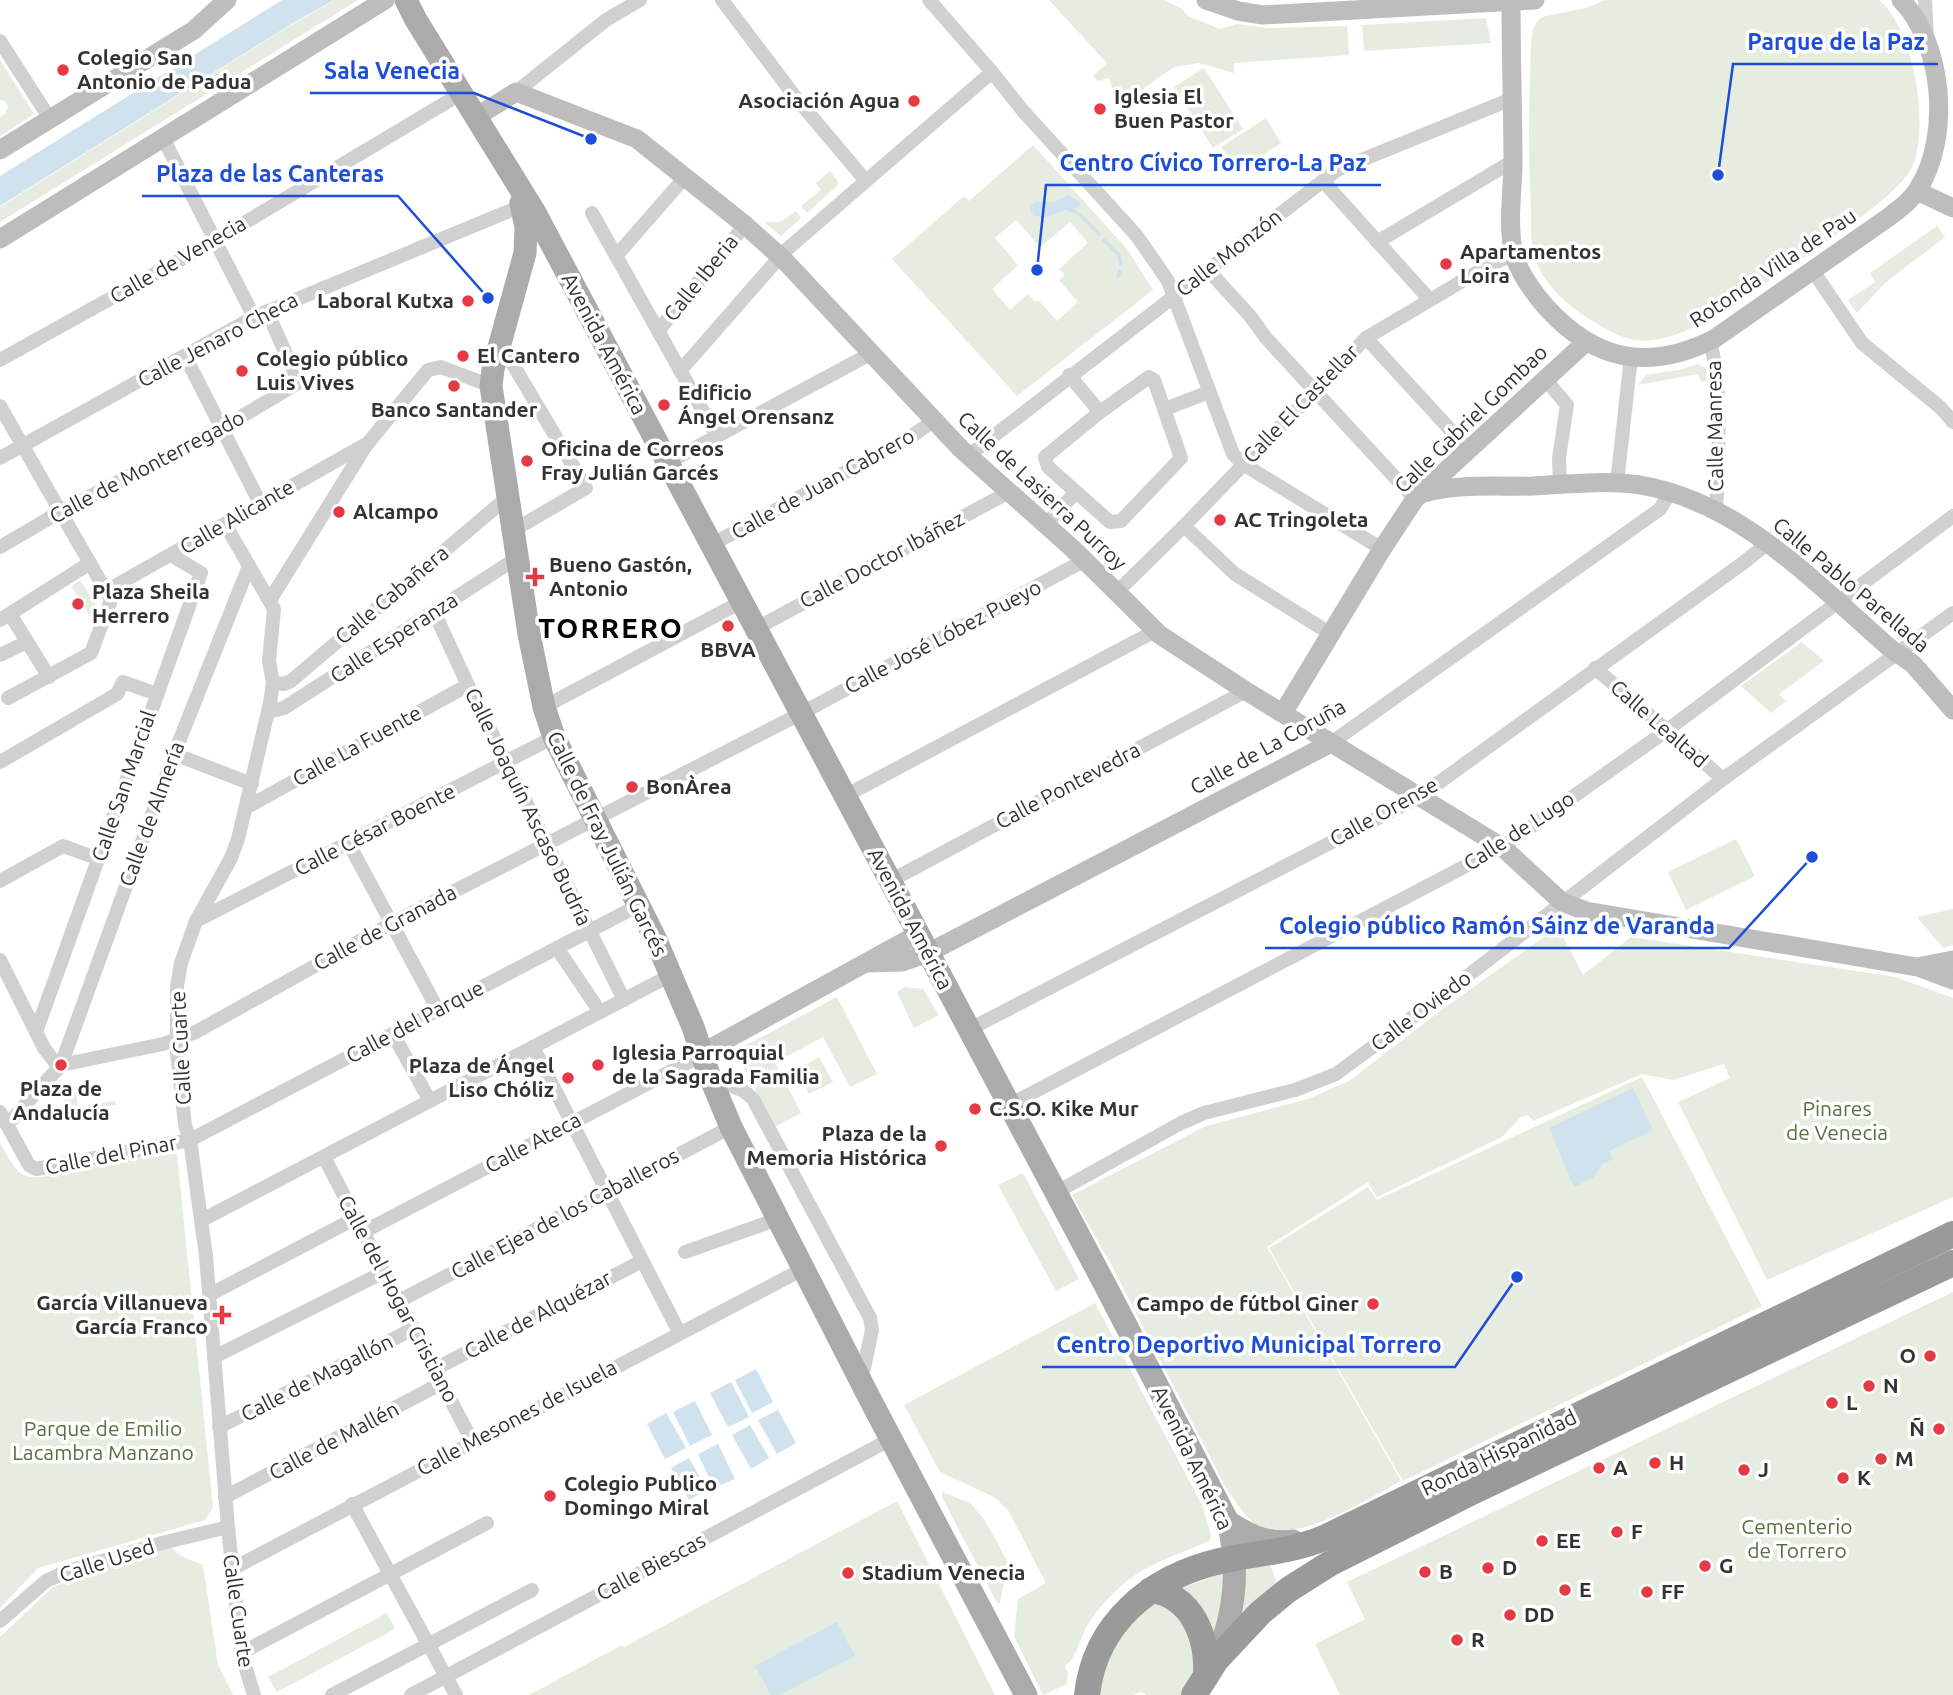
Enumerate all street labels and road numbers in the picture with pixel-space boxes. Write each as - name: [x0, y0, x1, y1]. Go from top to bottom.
- street label: Rotonda Villa de Pau: [1685, 203, 1860, 332]
- street label: Calle Monzón: [1171, 204, 1286, 301]
- street label: Calle de Venecia: [105, 210, 250, 308]
- street label: Calle Iberia: [658, 229, 742, 325]
- street label: Avenida América: [557, 269, 652, 419]
- street label: Calle Jenaro Checa: [133, 287, 302, 391]
- street label: Calle El Castellar: [1238, 339, 1363, 468]
- street label: Calle Gabriel Gombao: [1389, 339, 1552, 497]
- street label: Calle Manresa: [1701, 360, 1727, 492]
- street label: Calle de Monterregado: [45, 405, 248, 528]
- street label: Calle de Lasierra Purroy: [954, 406, 1132, 575]
- street label: Calle de Juan Cabrero: [727, 423, 918, 543]
- street label: Calle Alicante: [175, 474, 298, 558]
- street label: Calle Doctor Ibáñez: [795, 506, 968, 613]
- street label: Calle Pablo Parellada: [1769, 512, 1935, 657]
- street label: Calle Cabañera: [330, 540, 453, 648]
- street label: Calle José Lóbez Pueyo: [840, 574, 1045, 698]
- street label: Calle Esperanza: [325, 587, 462, 687]
- street label: Calle Lealtad: [1606, 675, 1713, 772]
- street label: Calle Joaquín Ascaso Budría: [461, 684, 597, 930]
- street label: Calle de La Coruña: [1186, 693, 1349, 799]
- street label: Calle La Fuente: [288, 700, 425, 790]
- street label: Calle San Marcial: [86, 707, 160, 864]
- street label: Calle de Fray Julián Garcés: [543, 727, 673, 960]
- street label: Calle Pontevedra: [991, 737, 1144, 833]
- street label: Calle de Almería: [114, 738, 188, 889]
- street label: Calle Orense: [1325, 772, 1442, 851]
- street label: Calle César Boente: [290, 778, 459, 880]
- street label: Calle de Lugo: [1459, 786, 1578, 875]
- street label: Avenida América: [863, 844, 958, 994]
- street label: Calle de Granada: [309, 879, 460, 975]
- street label: Calle Oviedo: [1366, 965, 1475, 1056]
- street label: Calle del Parque: [342, 975, 487, 1067]
- street label: Calle Cuarte: [165, 990, 195, 1106]
- street label: Calle Ateca: [481, 1107, 585, 1177]
- street label: Calle del Pinar: [43, 1129, 179, 1179]
- street label: Calle Ejea de los Caballeros: [447, 1143, 682, 1283]
- street label: Calle del Hogar Cristiano: [334, 1191, 464, 1406]
- street label: Calle de Alquézar: [460, 1265, 615, 1363]
- street label: Calle de Magallón: [237, 1329, 396, 1426]
- street label: Calle Mesones de Isuela: [412, 1354, 621, 1480]
- street label: Avenida América: [1148, 1382, 1238, 1533]
- street label: Calle de Mallén: [265, 1396, 402, 1484]
- street label: Ronda Hispanidad: [1417, 1404, 1580, 1500]
- street label: Calle Biescas: [592, 1527, 709, 1605]
- street label: Calle Used: [56, 1533, 157, 1587]
- street label: Calle Cuarte: [219, 1553, 259, 1669]

